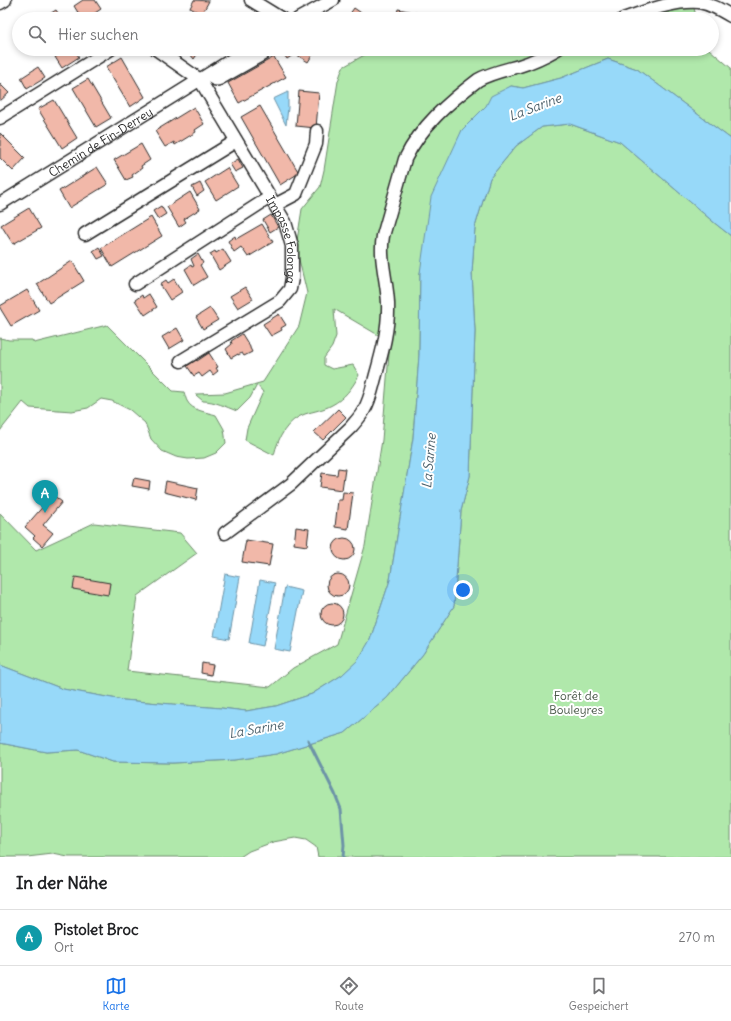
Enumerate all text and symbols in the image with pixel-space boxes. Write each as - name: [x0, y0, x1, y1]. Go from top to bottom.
- search box: [12, 12, 719, 56]
- icon: search: [26, 23, 48, 45]
- text: Hier suchen: [58, 25, 138, 44]
- water label: La Sarine: [506, 89, 565, 125]
- street label: Chemin de Fin-Derrey: [45, 104, 155, 180]
- street label: Impasse Folonga: [263, 193, 300, 285]
- water label: La Sarine: [418, 432, 440, 489]
- pin: A: [32, 480, 58, 513]
- your location: [453, 580, 473, 600]
- park label: Forêt de Bouleyres: [549, 688, 603, 717]
- water label: La Sarine: [227, 716, 285, 742]
- text: In der Nähe: [16, 872, 108, 894]
- text: Pistolet Broc: [54, 920, 139, 939]
- text: A: [25, 929, 33, 946]
- text: 270 m: [678, 929, 715, 946]
- text: Ort: [54, 939, 74, 956]
- tab: Karte: [103, 975, 130, 1013]
- tab: Route: [335, 975, 364, 1013]
- tab: Gespeichert: [569, 975, 628, 1013]

